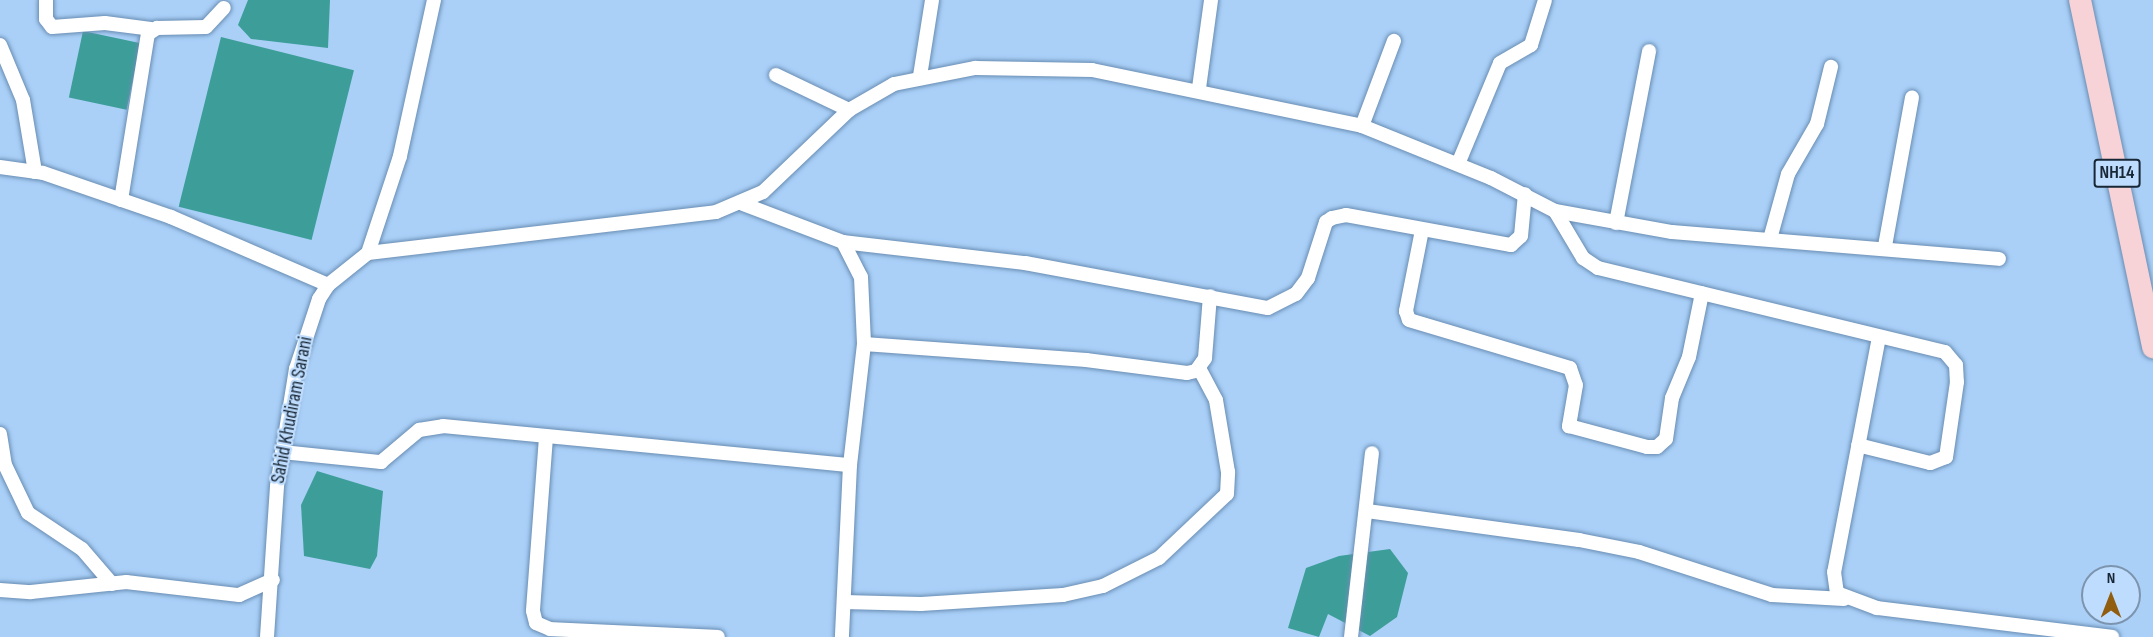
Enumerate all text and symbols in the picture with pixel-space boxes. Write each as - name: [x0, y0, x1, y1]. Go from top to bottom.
- road number: NH14: [2093, 158, 2141, 188]
- street label: Sahid Khudiram Sarani: [266, 335, 318, 485]
- north arrow: [2081, 565, 2141, 625]
- text: N: [2107, 569, 2115, 588]

